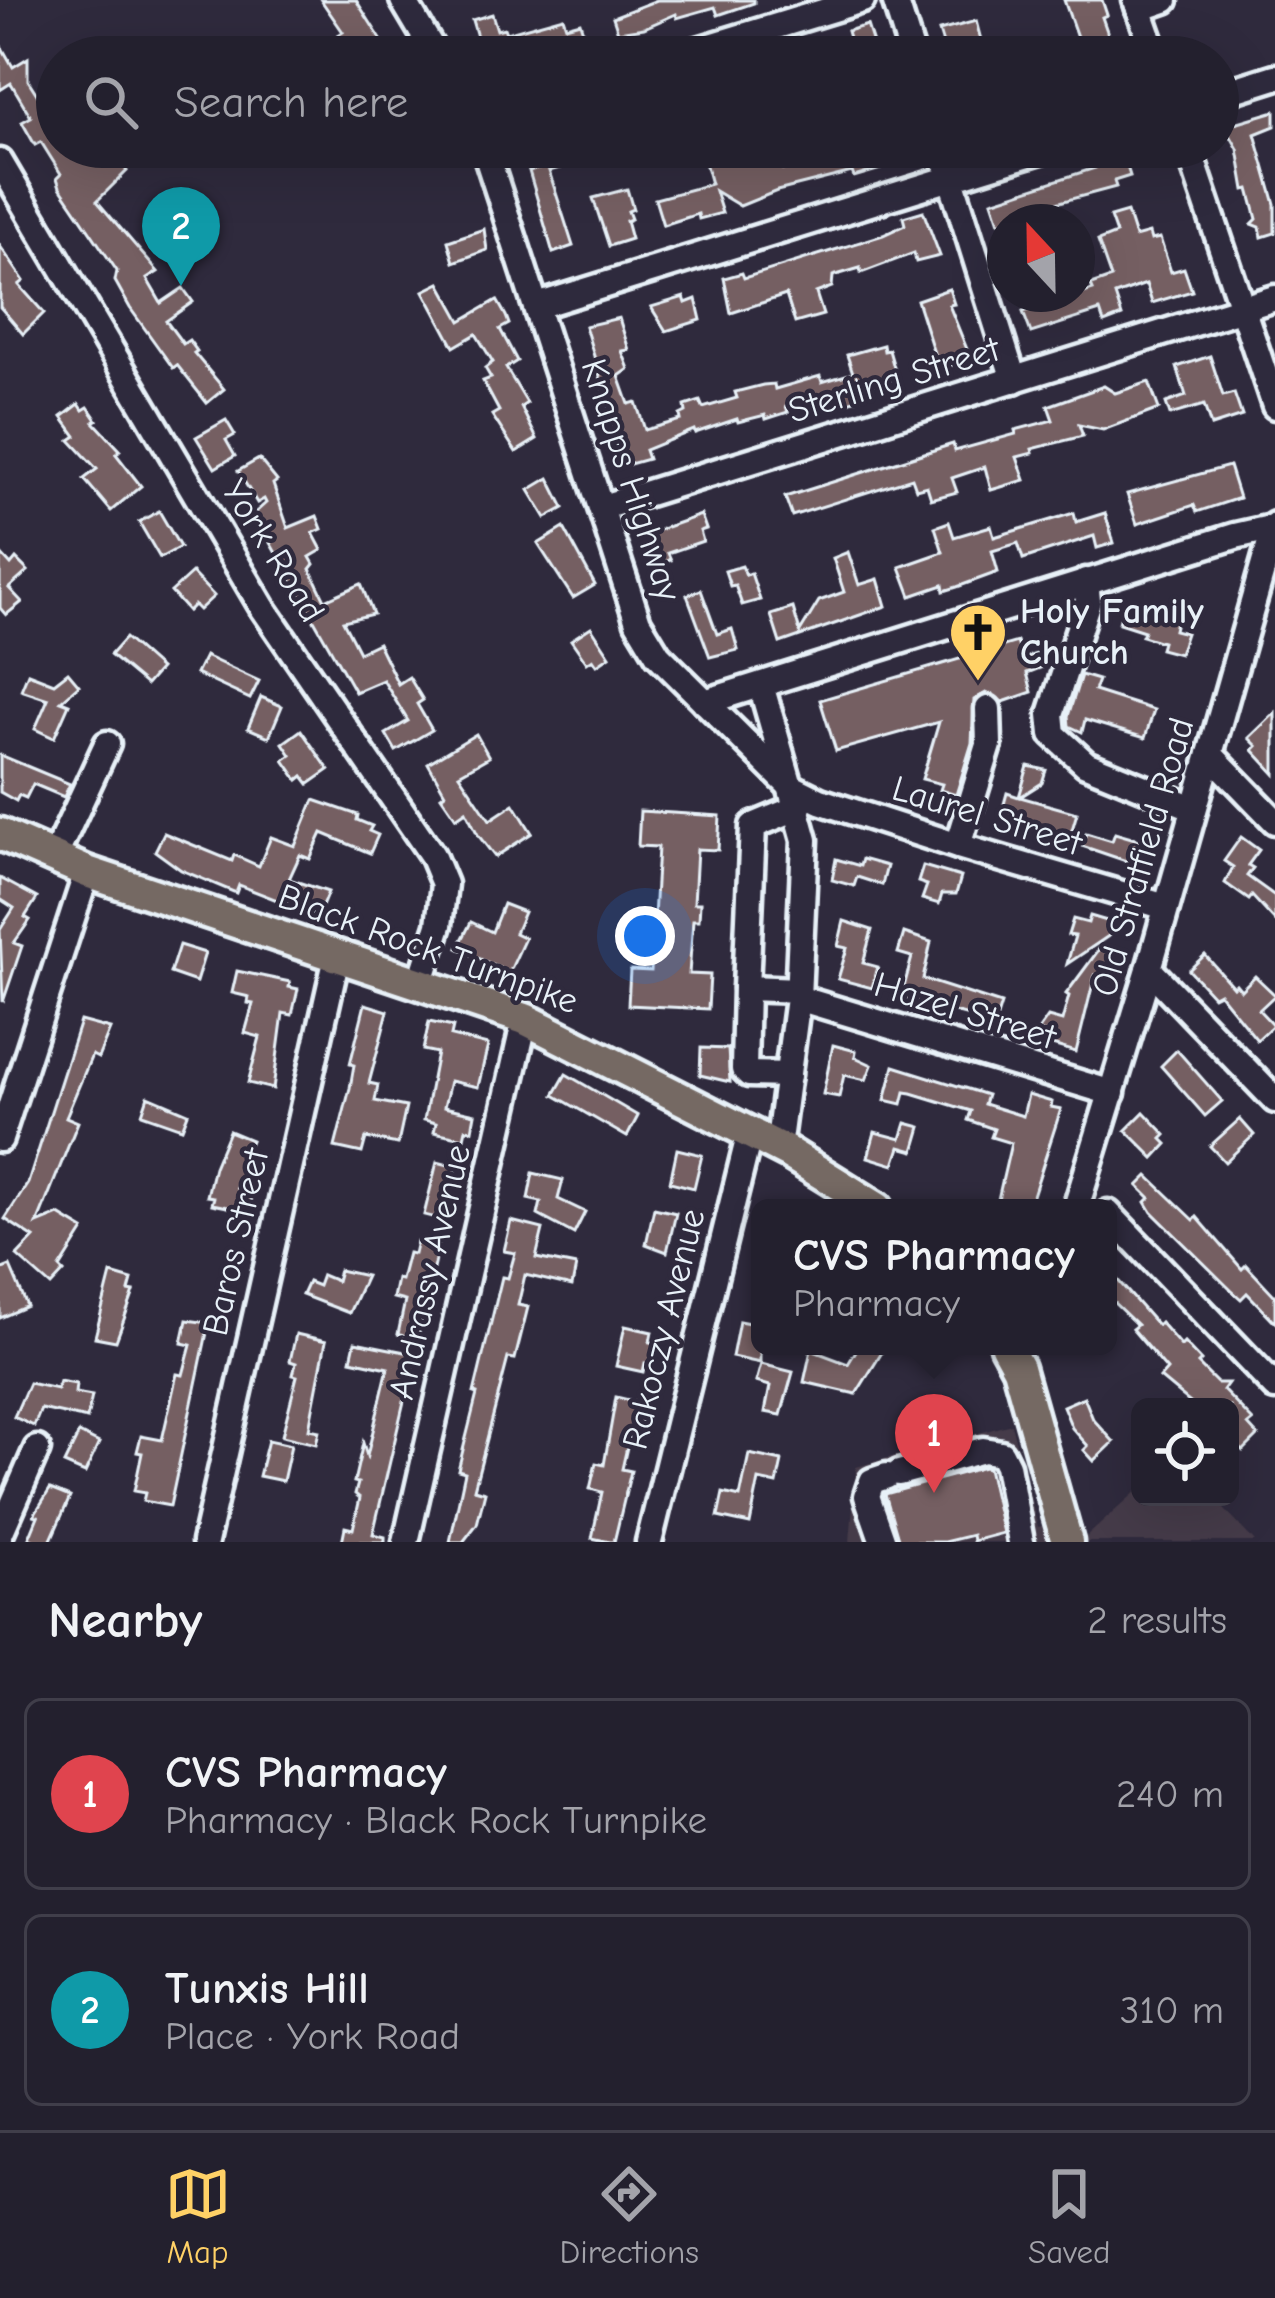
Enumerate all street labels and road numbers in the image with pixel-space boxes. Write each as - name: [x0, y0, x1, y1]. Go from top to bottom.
- street label: Sterling Street: [783, 328, 1006, 432]
- street label: Knapps Highway: [573, 354, 690, 607]
- street label: York Road: [213, 472, 333, 630]
- street label: Old Stratfield Road: [1084, 713, 1202, 1001]
- street label: Laurel Street: [887, 768, 1088, 865]
- street label: Black Rock Turnpike: [273, 876, 583, 1022]
- street label: Hazel Street: [869, 964, 1062, 1059]
- street label: Andrassy Avenue: [381, 1141, 479, 1403]
- street label: Baros Street: [195, 1143, 278, 1339]
- street label: Rakoczy Avenue: [614, 1205, 714, 1453]

